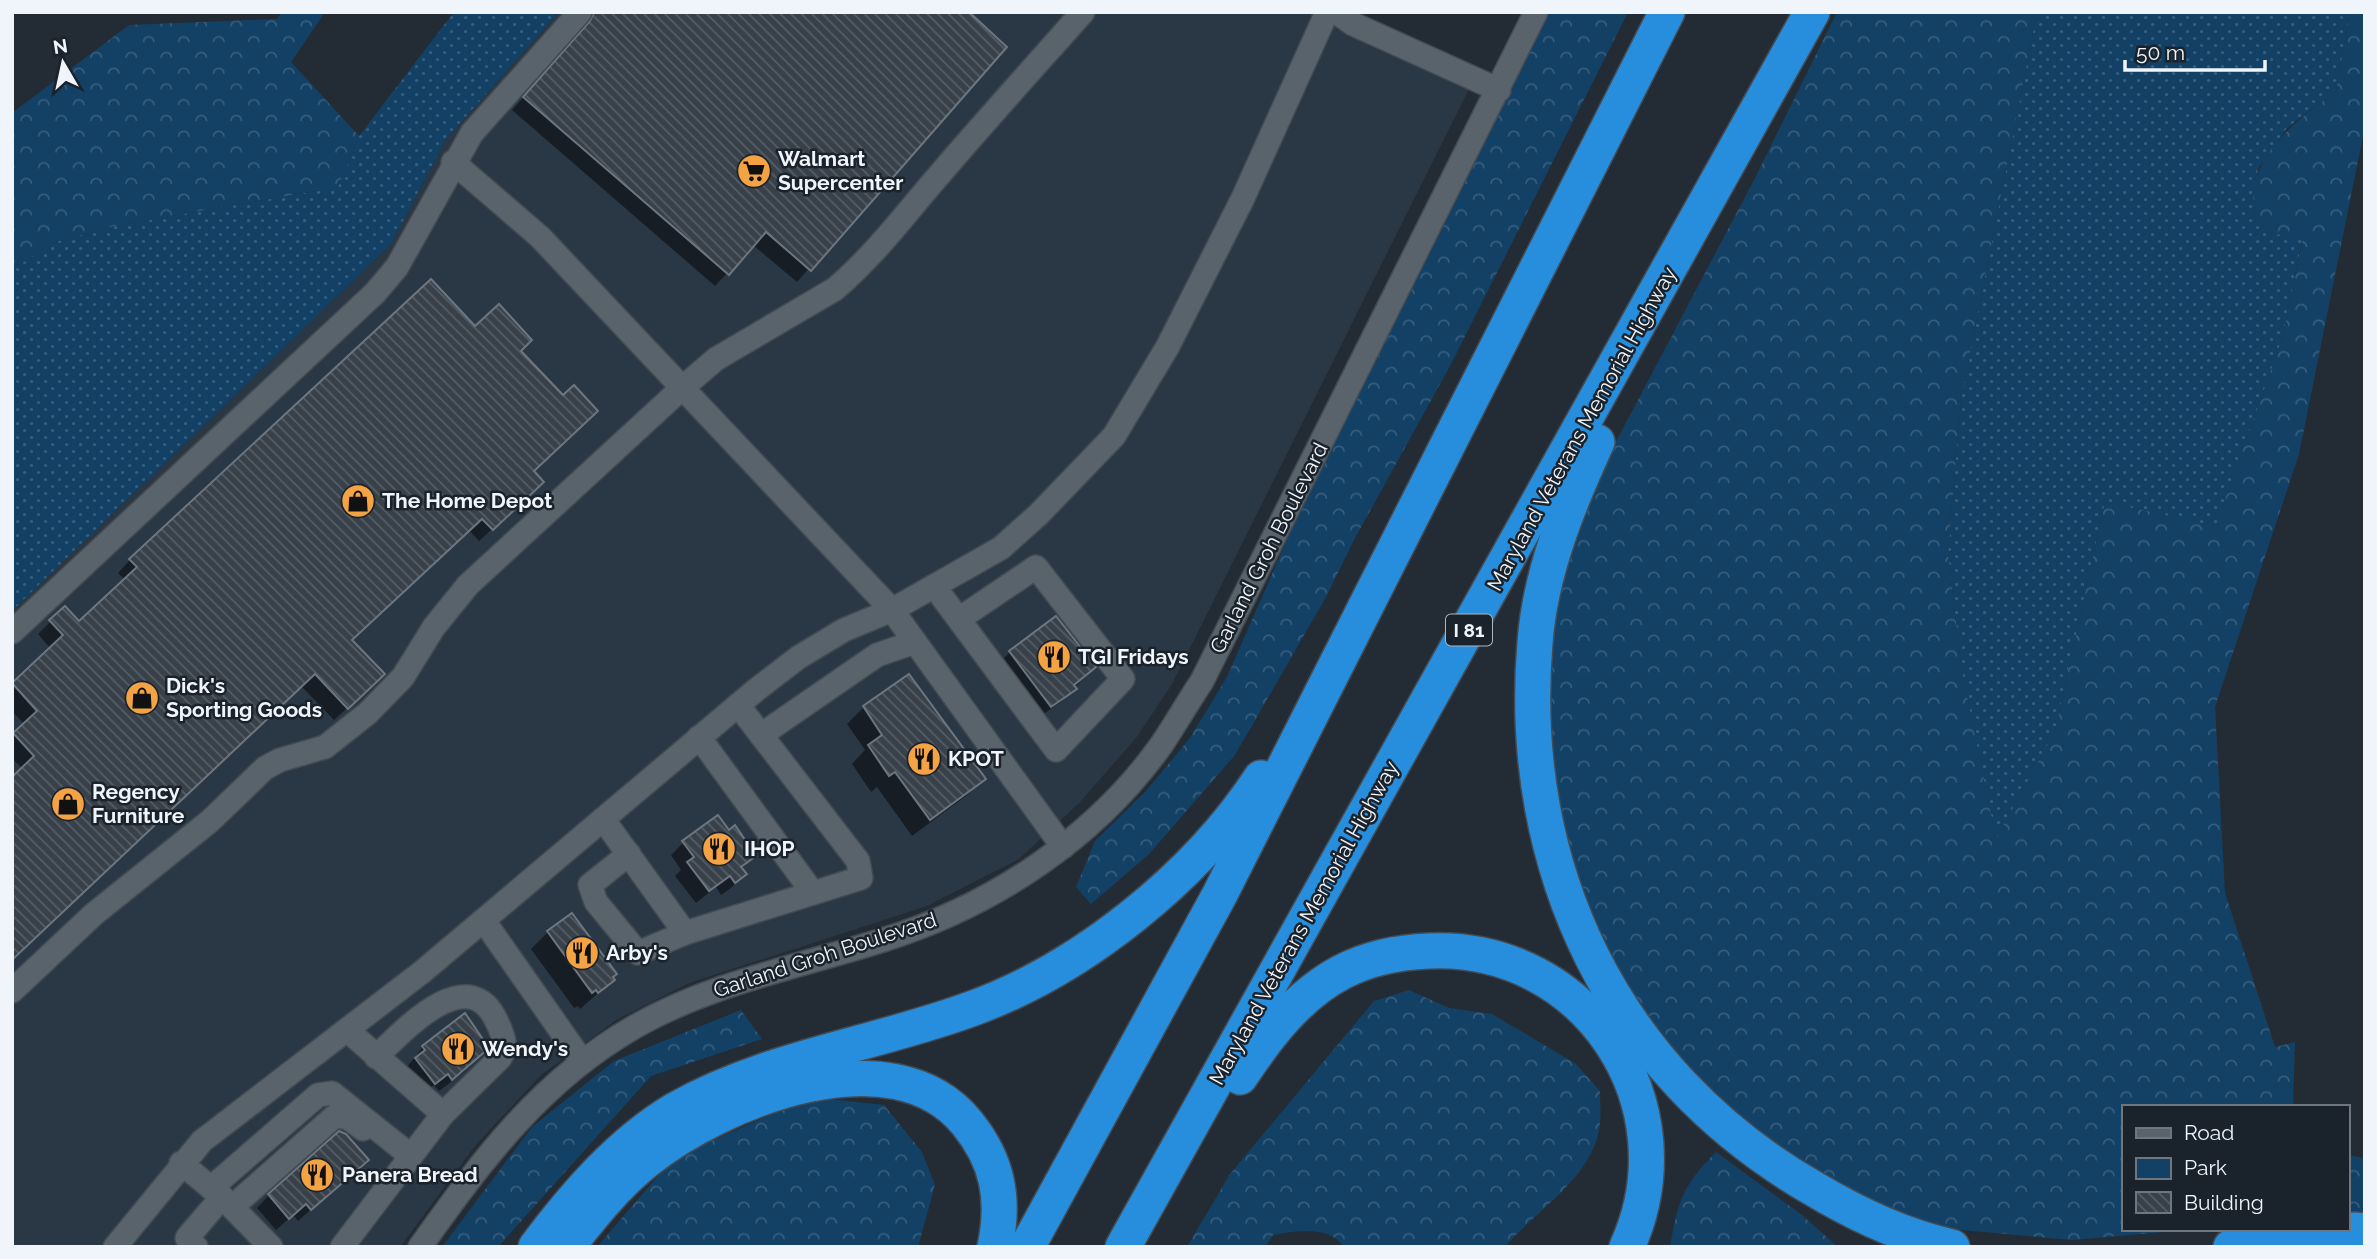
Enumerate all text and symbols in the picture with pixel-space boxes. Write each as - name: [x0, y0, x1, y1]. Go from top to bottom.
- north arrow: [28, 28, 98, 98]
- scale bar: [2125, 28, 2265, 72]
- text: N: [51, 34, 69, 58]
- text: 50 m: [2136, 40, 2185, 65]
- place label: Walmart Supercenter: [778, 146, 903, 195]
- supermarket icon: Walmart Supercenter: [735, 152, 773, 190]
- street label: Maryland Veterans Memorial Highway: [1482, 262, 1681, 595]
- street label: Garland Groh Boulevard: [1205, 438, 1333, 657]
- shop icon: The Home Depot: [339, 482, 377, 520]
- place label: The Home Depot: [382, 488, 552, 513]
- road number: I 81: [1446, 614, 1492, 646]
- restaurant icon: TGI Fridays: [1035, 638, 1073, 676]
- place label: TGI Fridays: [1078, 644, 1189, 669]
- place label: Dick's Sporting Goods: [166, 673, 322, 722]
- shop icon: Dick's Sporting Goods: [123, 679, 161, 717]
- restaurant icon: KPOT: [905, 740, 943, 778]
- place label: KPOT: [948, 746, 1004, 771]
- street label: Maryland Veterans Memorial Highway: [1204, 756, 1403, 1089]
- place label: Regency Furniture: [92, 779, 185, 828]
- shop icon: Regency Furniture: [49, 785, 87, 823]
- restaurant icon: IHOP: [700, 830, 738, 868]
- place label: IHOP: [744, 836, 795, 861]
- street label: Garland Groh Boulevard: [710, 907, 940, 1002]
- restaurant icon: Arby's: [563, 934, 601, 972]
- place label: Arby's: [606, 940, 668, 965]
- restaurant icon: Wendy's: [439, 1030, 477, 1068]
- place label: Wendy's: [482, 1036, 568, 1061]
- legend: [2122, 1105, 2349, 1231]
- text: Road: [2184, 1120, 2234, 1145]
- text: Park: [2184, 1155, 2227, 1180]
- restaurant icon: Panera Bread: [298, 1156, 336, 1194]
- place label: Panera Bread: [342, 1162, 478, 1187]
- text: Building: [2184, 1190, 2264, 1215]

